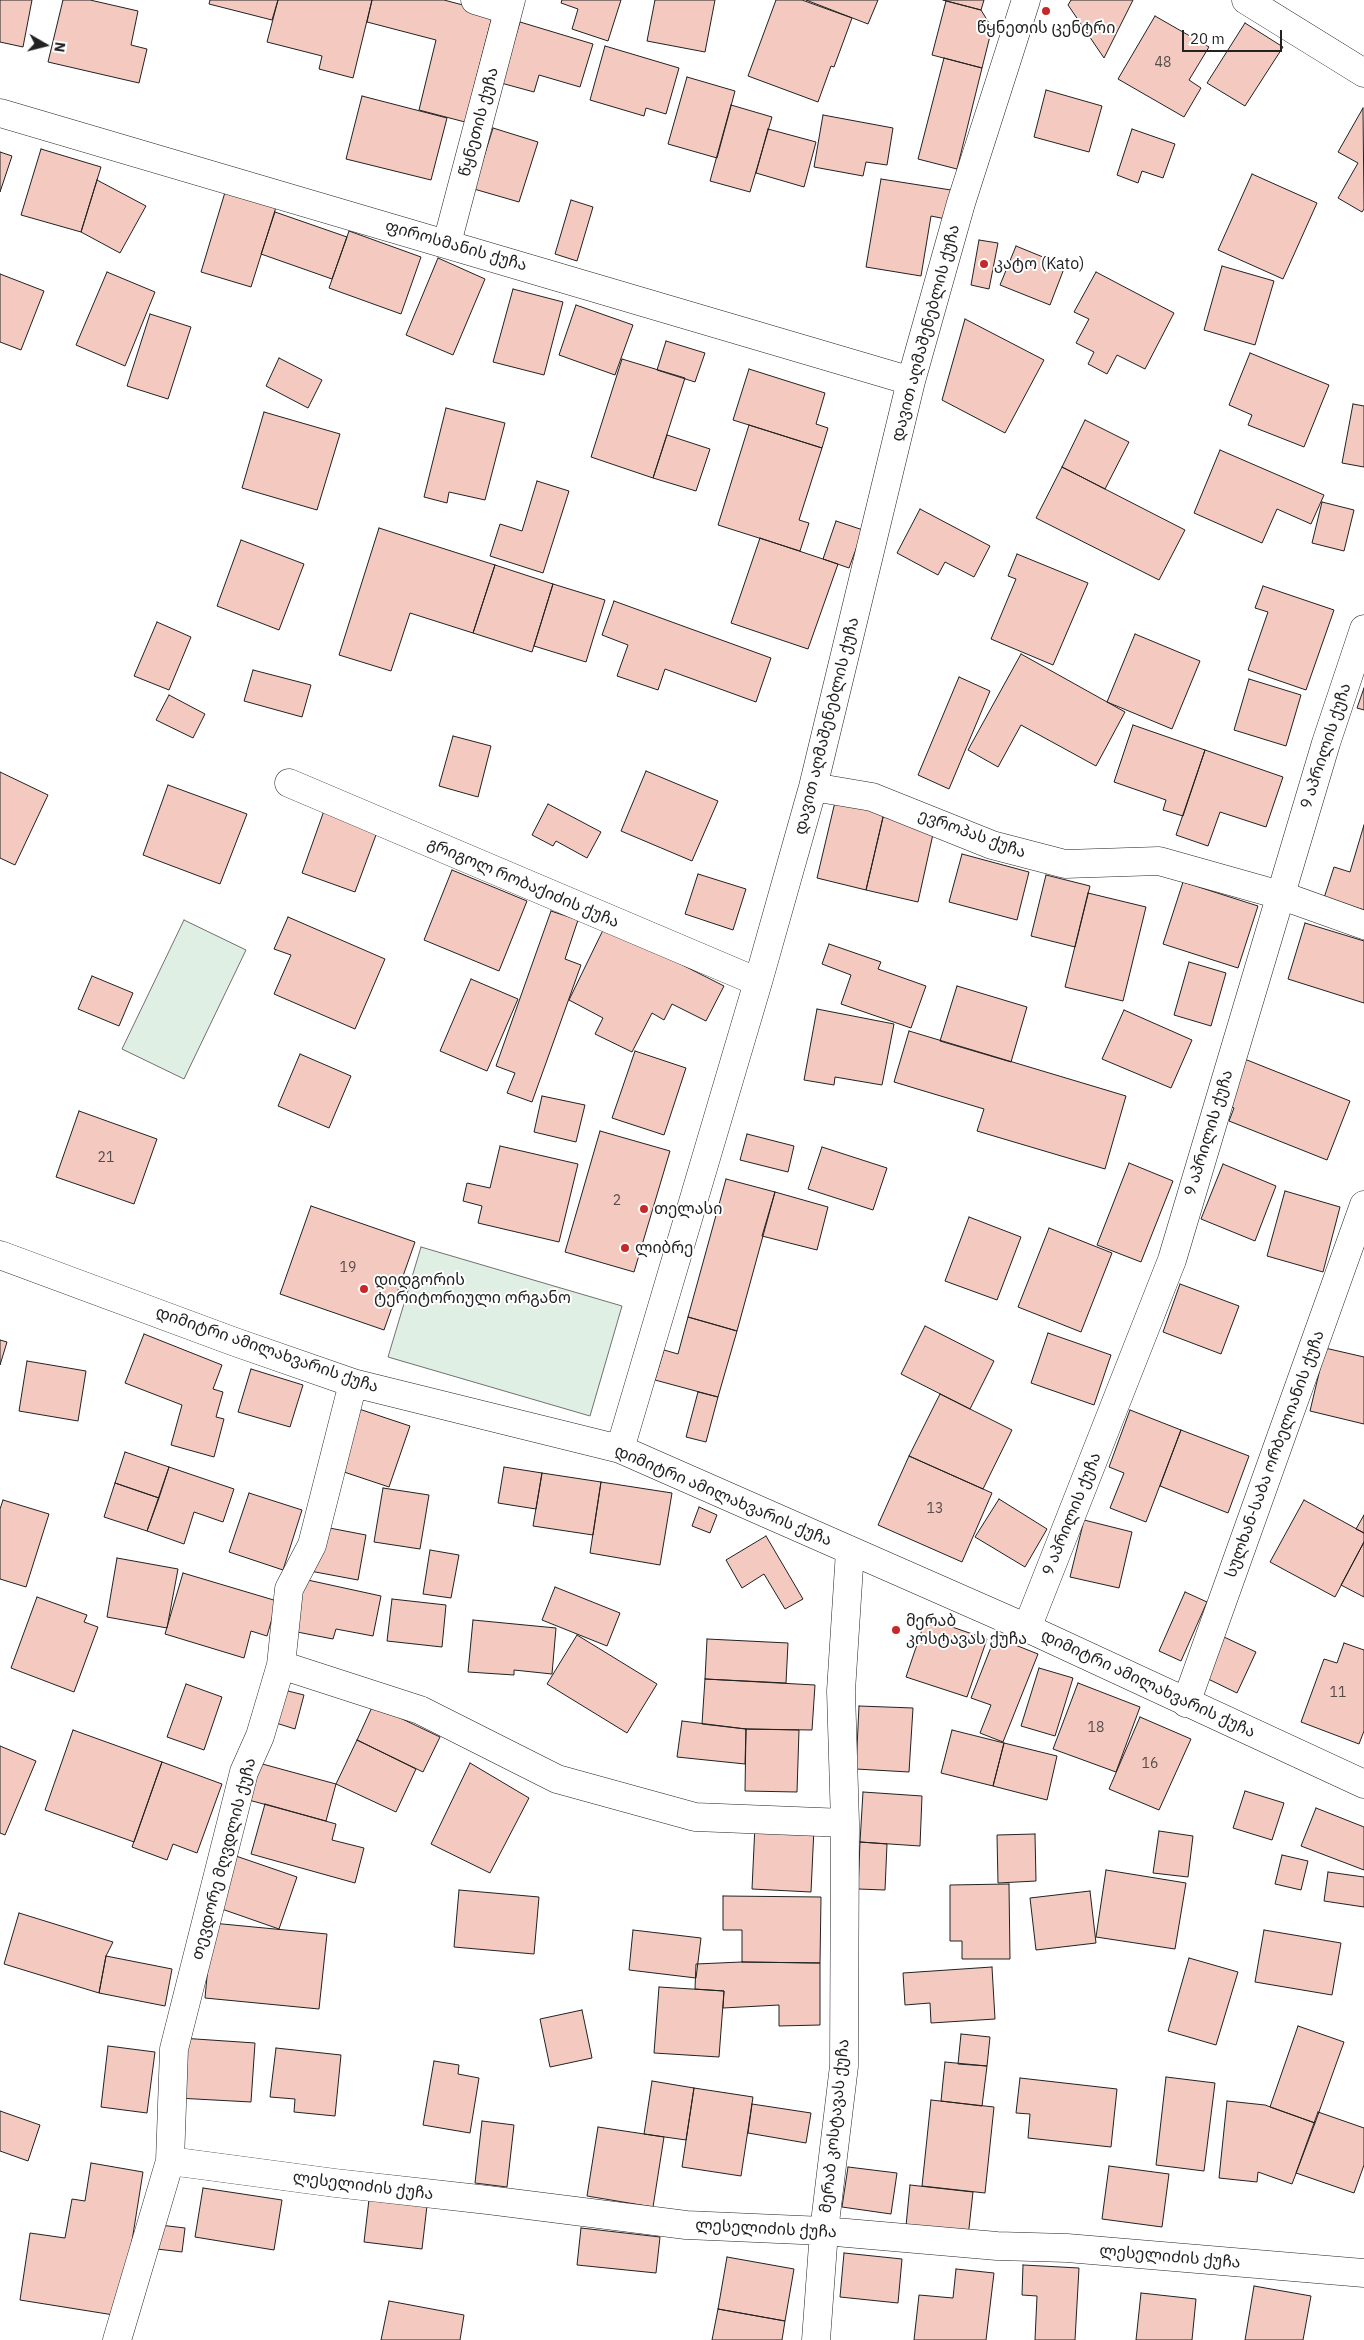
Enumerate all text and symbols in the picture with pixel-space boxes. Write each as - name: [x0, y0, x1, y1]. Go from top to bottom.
- marker: წყნეთის ცენტრი: [1040, 5, 1052, 17]
- place label: წყნეთის ცენტრი: [977, 18, 1115, 38]
- north arrow: [20, 20, 70, 70]
- scale bar: [1184, 20, 1284, 52]
- text: 20 m: [1190, 29, 1225, 48]
- text: N: [50, 41, 69, 53]
- house number: 48: [1155, 55, 1171, 71]
- street label: წყნეთის ქუჩა: [455, 65, 503, 179]
- street label: ფიროსმანის ქუჩა: [383, 217, 529, 275]
- street label: დავით აღმაშენებლის ქუჩა: [888, 223, 964, 443]
- place label: კატო (Kato): [994, 254, 1084, 274]
- marker: კატო (Kato): [978, 258, 990, 270]
- street label: დავით აღმაშენებლის ქუჩა: [791, 615, 863, 837]
- street label: 9 აპრილის ქუჩა: [1297, 681, 1355, 811]
- street label: ევროპას ქუჩა: [916, 806, 1028, 862]
- street label: გრიგოლ რობაქიძის ქუჩა: [424, 834, 622, 932]
- street label: 9 აპრილის ქუჩა: [1181, 1068, 1237, 1198]
- house number: 21: [98, 1150, 114, 1166]
- house number: 2: [613, 1193, 621, 1209]
- place label: თელასი: [654, 1199, 722, 1219]
- marker: თელასი: [638, 1203, 650, 1215]
- place label: ლიბრე: [635, 1238, 693, 1258]
- marker: ლიბრე: [619, 1242, 631, 1254]
- house number: 19: [340, 1260, 356, 1276]
- place label: დიდგორის ტერიტორიული ორგანო: [374, 1270, 571, 1308]
- marker: დიდგორის ტერიტორიული ორგანო: [358, 1283, 370, 1295]
- street label: დიმიტრი ამილახვარის ქუჩა: [153, 1303, 381, 1397]
- street label: სულხან-საბა ორბელიანის ქუჩა: [1221, 1328, 1329, 1580]
- street label: დიმიტრი ამილახვარის ქუჩა: [611, 1441, 835, 1551]
- street label: 9 აპრილის ქუჩა: [1039, 1450, 1105, 1578]
- house number: 13: [927, 1501, 943, 1517]
- place label: მერაბ კოსტავას ქუჩა: [906, 1611, 1027, 1649]
- marker: მერაბ კოსტავას ქუჩა: [890, 1624, 902, 1636]
- street label: დიმიტრი ამილახვარის ქუჩა: [1038, 1626, 1258, 1742]
- house number: 11: [1330, 1685, 1346, 1701]
- house number: 18: [1088, 1720, 1104, 1736]
- street label: თევდორე მღვდლის ქუჩა: [188, 1756, 260, 1962]
- house number: 16: [1142, 1756, 1158, 1772]
- street label: მერაბ კოსტავას ქუჩა: [816, 2038, 854, 2214]
- street label: ლესელიძის ქუჩა: [292, 2168, 434, 2204]
- street label: ლესელიძის ქუჩა: [695, 2216, 837, 2242]
- street label: ლესელიძის ქუჩა: [1099, 2241, 1241, 2273]

